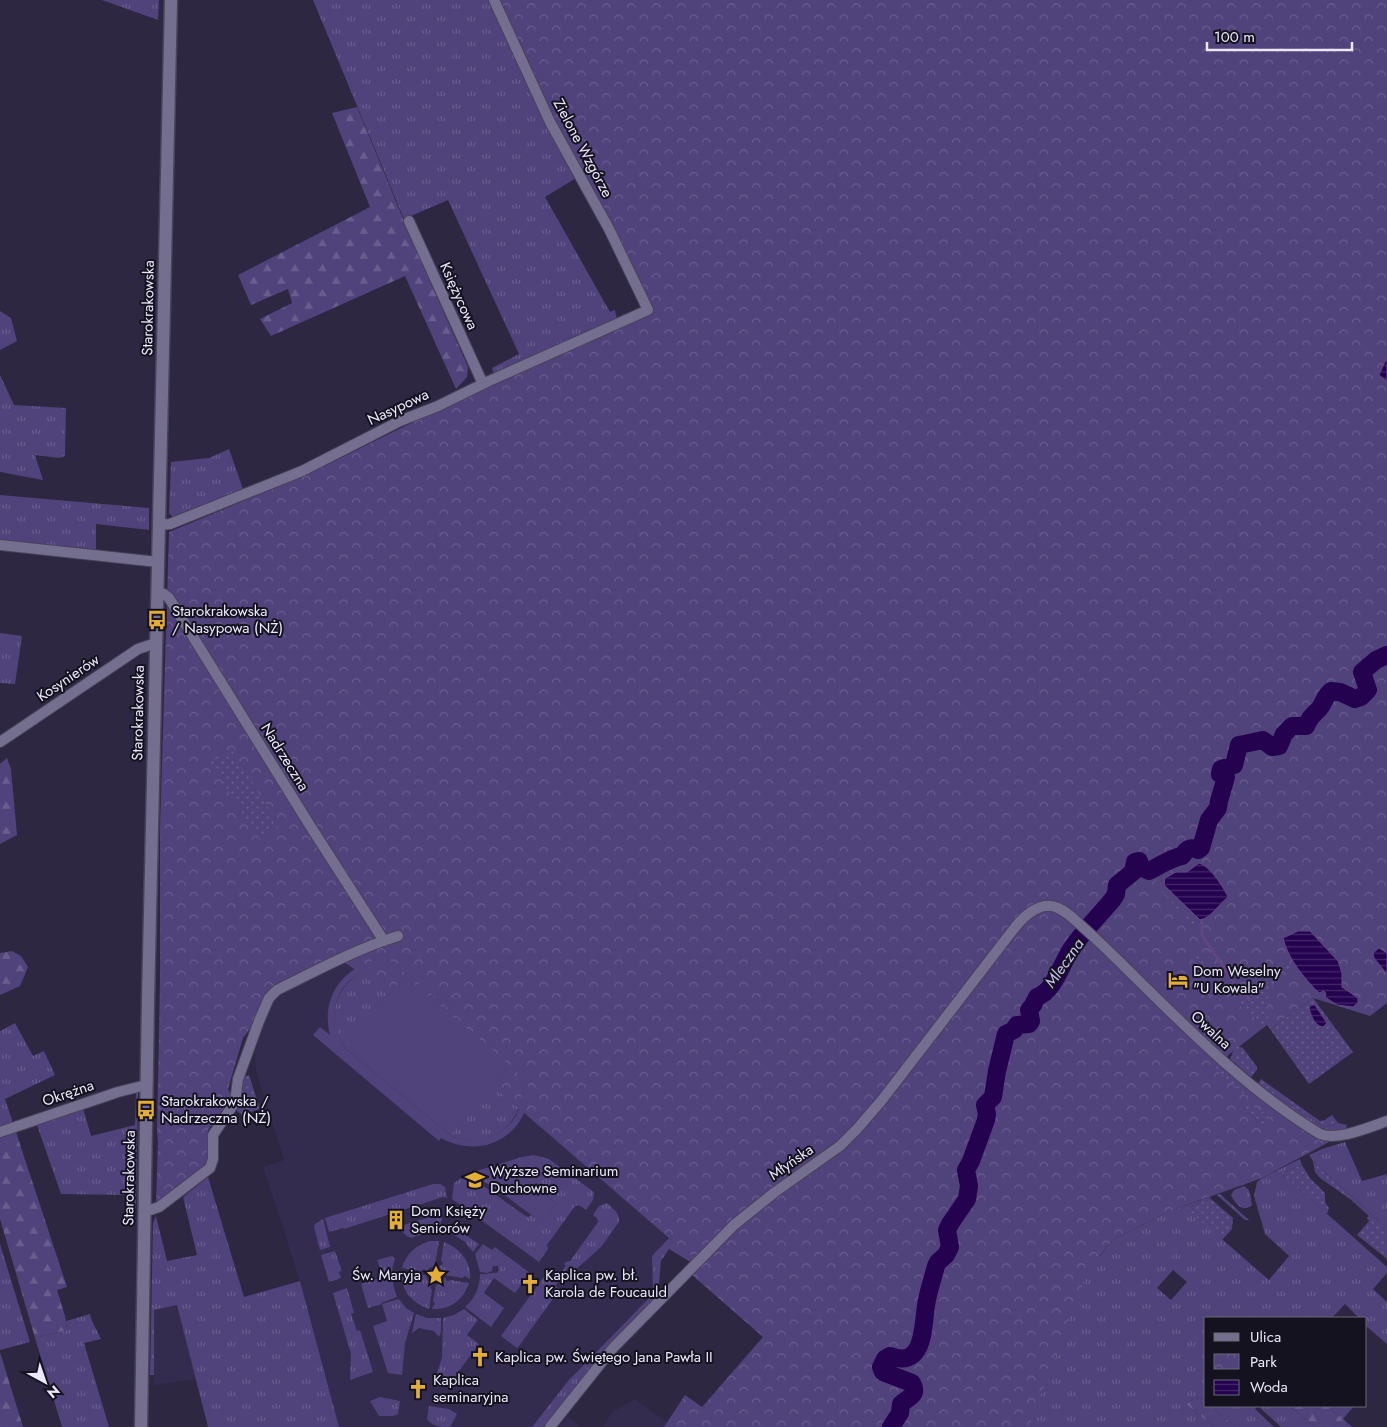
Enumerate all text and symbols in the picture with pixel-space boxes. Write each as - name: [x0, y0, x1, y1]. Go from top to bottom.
- scale bar: [1207, 20, 1352, 52]
- text: 100 m: [1214, 26, 1255, 48]
- street label: Zielone Wzgórze: [548, 95, 618, 202]
- street label: Księżycowa: [434, 259, 484, 333]
- street label: Starokrakowska: [136, 260, 160, 356]
- street label: Nasypowa: [364, 383, 432, 431]
- place label: Starokrakowska / Nasypowa (NŻ): [172, 600, 283, 639]
- bus stop icon: Starokrakowska / Nasypowa (NŻ): [146, 609, 168, 631]
- street label: Kosynierów: [32, 648, 104, 707]
- street label: Starokrakowska: [126, 665, 150, 761]
- street label: Nadrzeczna: [255, 719, 315, 795]
- water label: Mleczna: [1039, 933, 1089, 992]
- place label: Dom Weselny "U Kowala": [1193, 960, 1281, 999]
- hotel icon: Dom Weselny "U Kowala": [1167, 969, 1189, 991]
- street label: Owalna: [1186, 1006, 1236, 1054]
- street label: Okrężna: [39, 1074, 97, 1112]
- place label: Starokrakowska / Nadrzeczna (NŻ): [161, 1090, 271, 1129]
- bus stop icon: Starokrakowska / Nadrzeczna (NŻ): [135, 1099, 157, 1121]
- street label: Starokrakowska: [117, 1130, 141, 1226]
- street label: Młyńska: [764, 1139, 818, 1185]
- place label: Wyższe Seminarium Duchowne: [490, 1160, 619, 1199]
- school or university icon: Wyższe Seminarium Duchowne: [464, 1169, 486, 1191]
- place label: Dom Księży Seniorów: [411, 1200, 486, 1239]
- building icon: Dom Księży Seniorów: [385, 1209, 407, 1231]
- place label: Św. Maryja: [352, 1264, 421, 1286]
- place icon: Św. Maryja: [425, 1264, 447, 1286]
- place label: Kaplica pw. bł. Karola de Foucauld: [545, 1264, 667, 1303]
- church icon: Kaplica pw. bł. Karola de Foucauld: [519, 1273, 541, 1295]
- legend: [1204, 1317, 1367, 1407]
- text: Ulica: [1250, 1326, 1281, 1348]
- church icon: Kaplica pw. Świętego Jana Pawła II: [469, 1346, 491, 1368]
- place label: Kaplica pw. Świętego Jana Pawła II: [495, 1346, 713, 1368]
- text: Park: [1250, 1351, 1277, 1373]
- north arrow: [20, 1357, 70, 1407]
- place label: Kaplica seminaryjna: [433, 1369, 509, 1408]
- text: Woda: [1250, 1376, 1288, 1398]
- church icon: Kaplica seminaryjna: [407, 1378, 429, 1400]
- text: N: [43, 1381, 64, 1403]

